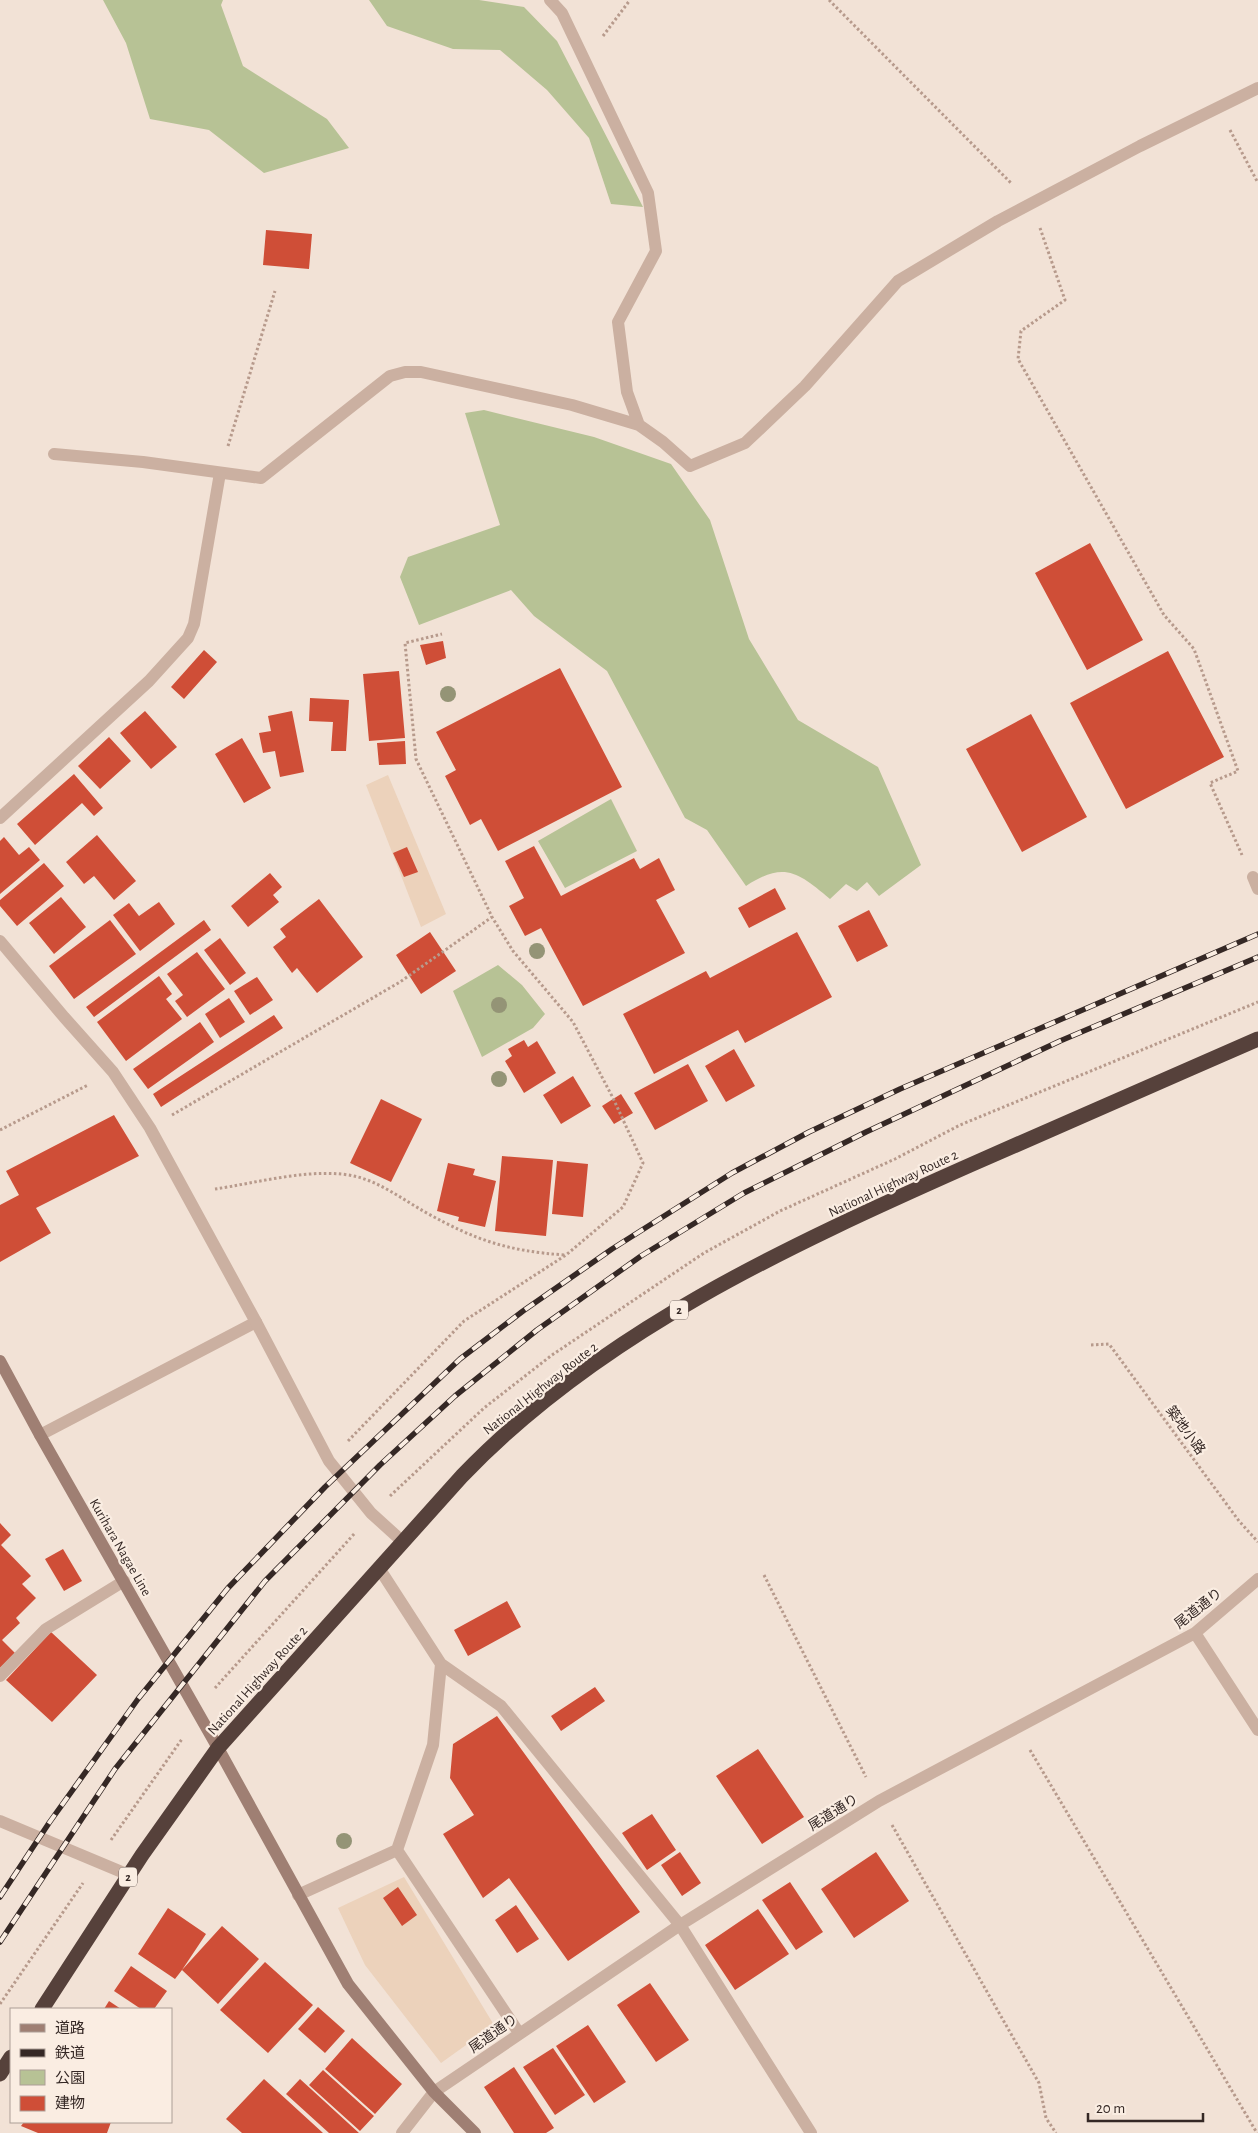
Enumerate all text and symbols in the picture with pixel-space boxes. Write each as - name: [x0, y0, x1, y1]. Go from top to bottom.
- street label: National Highway Route 2: [827, 1148, 960, 1220]
- road number: 2: [670, 1300, 688, 1320]
- street label: National Highway Route 2: [481, 1340, 601, 1438]
- street label: 築地小路: [1163, 1403, 1208, 1457]
- street label: Kurihara Nagae Line: [87, 1497, 154, 1598]
- street label: 尾道通り: [1172, 1585, 1225, 1632]
- street label: National Highway Route 2: [205, 1624, 310, 1738]
- street label: 尾道通り: [806, 1791, 861, 1834]
- road number: 2: [119, 1868, 137, 1886]
- legend: [10, 2008, 172, 2123]
- street label: 尾道通り: [466, 2011, 521, 2056]
- text: 道路: [55, 2020, 85, 2036]
- text: 鉄道: [55, 2045, 85, 2061]
- text: 公園: [55, 2070, 85, 2086]
- scale bar: [1088, 2090, 1203, 2122]
- text: 建物: [55, 2095, 85, 2111]
- text: 20 m: [1096, 2101, 1125, 2116]

